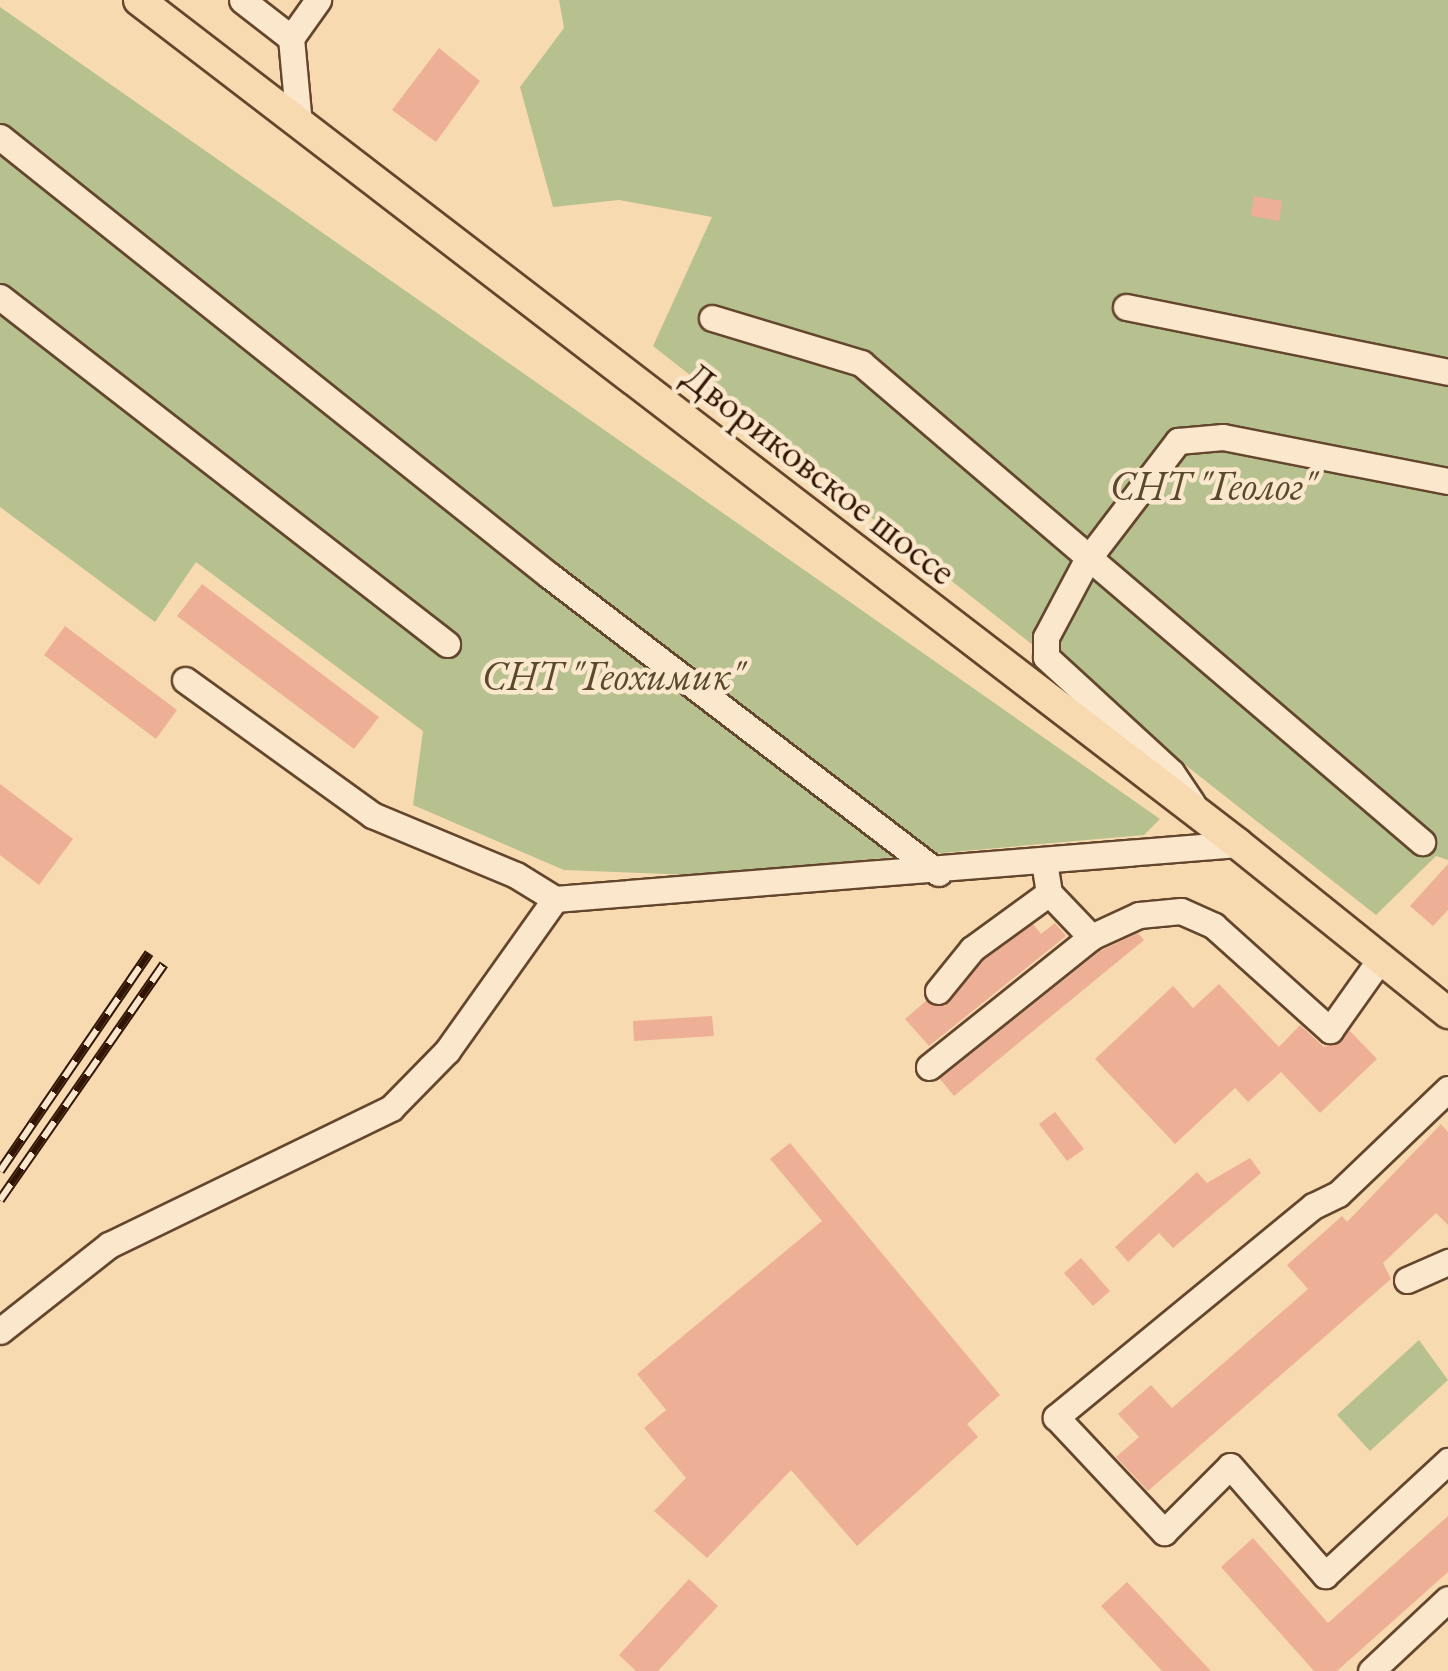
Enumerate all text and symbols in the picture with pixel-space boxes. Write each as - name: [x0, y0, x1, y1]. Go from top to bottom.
- street label: Двориковское шоссе: [674, 351, 966, 595]
- park label: СНТ "Геолог": [1110, 461, 1316, 509]
- park label: СНТ "Геохимик": [482, 651, 744, 699]

